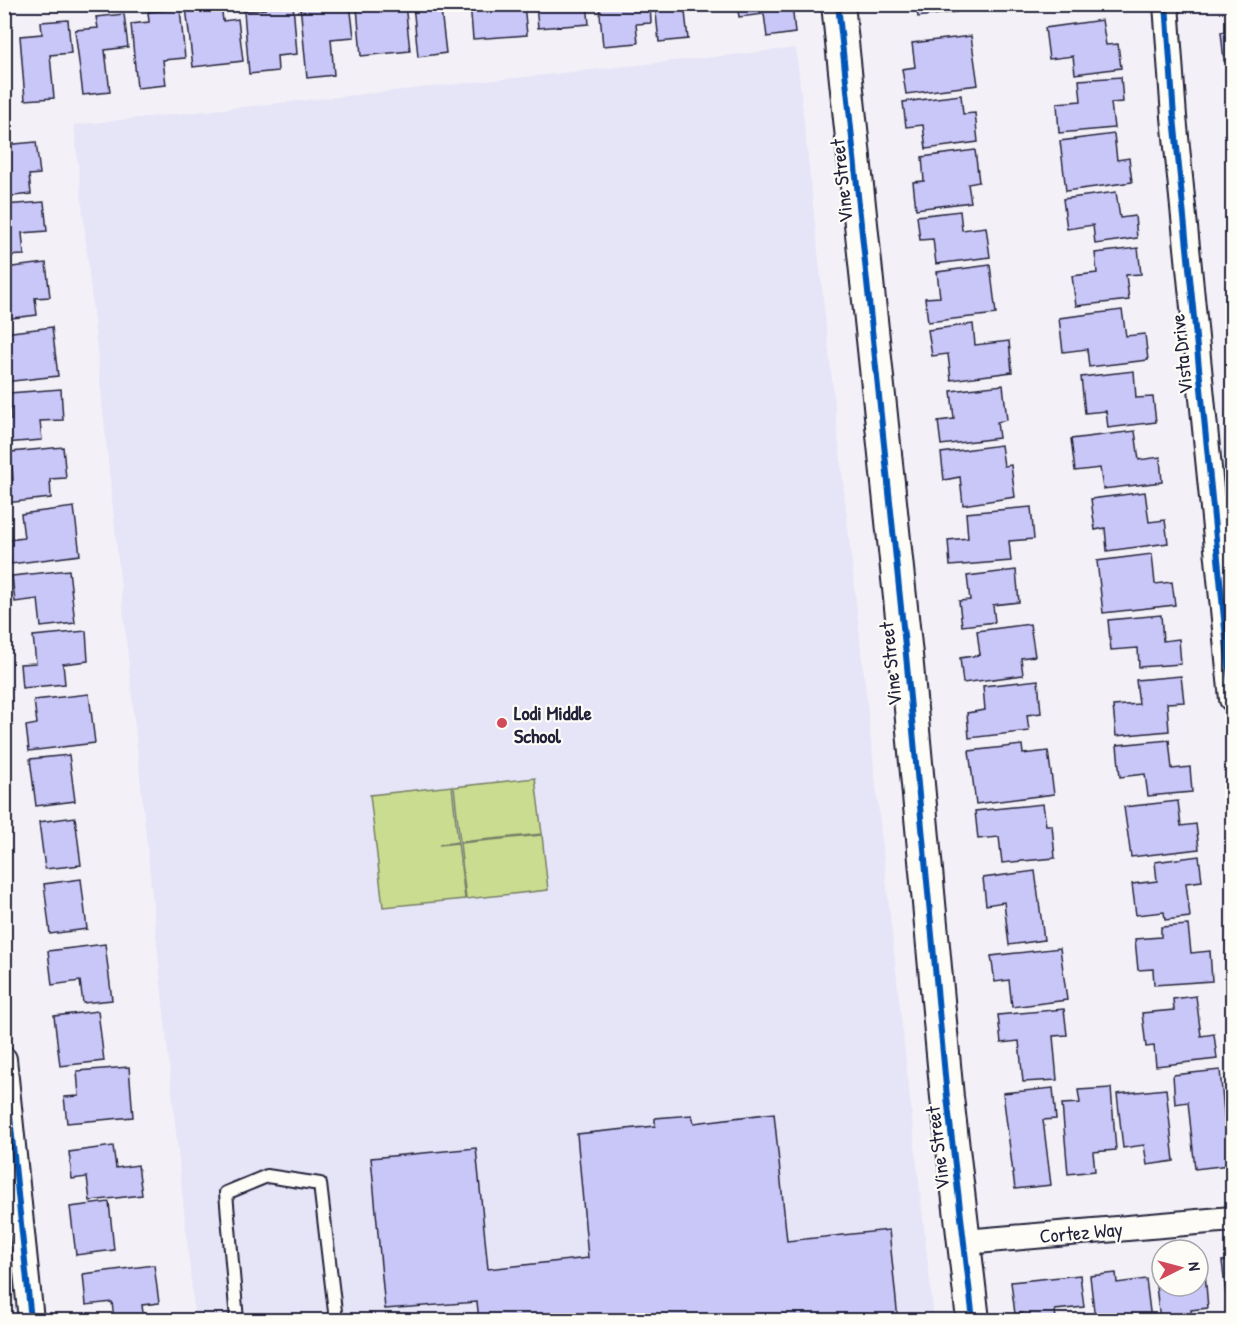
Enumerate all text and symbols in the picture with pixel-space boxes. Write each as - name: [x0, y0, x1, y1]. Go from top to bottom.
- street label: Vine Street: [823, 137, 859, 224]
- street label: Vista Drive: [1163, 313, 1199, 395]
- street label: Vine Street: [872, 620, 908, 707]
- place label: Lodi Middle School: [514, 699, 592, 749]
- marker: Lodi Middle School: [495, 716, 509, 730]
- street label: Vine Street: [918, 1104, 956, 1191]
- street label: Cortez Way: [1038, 1215, 1124, 1249]
- north arrow: [1150, 1238, 1210, 1298]
- text: N: [1184, 1261, 1206, 1272]

